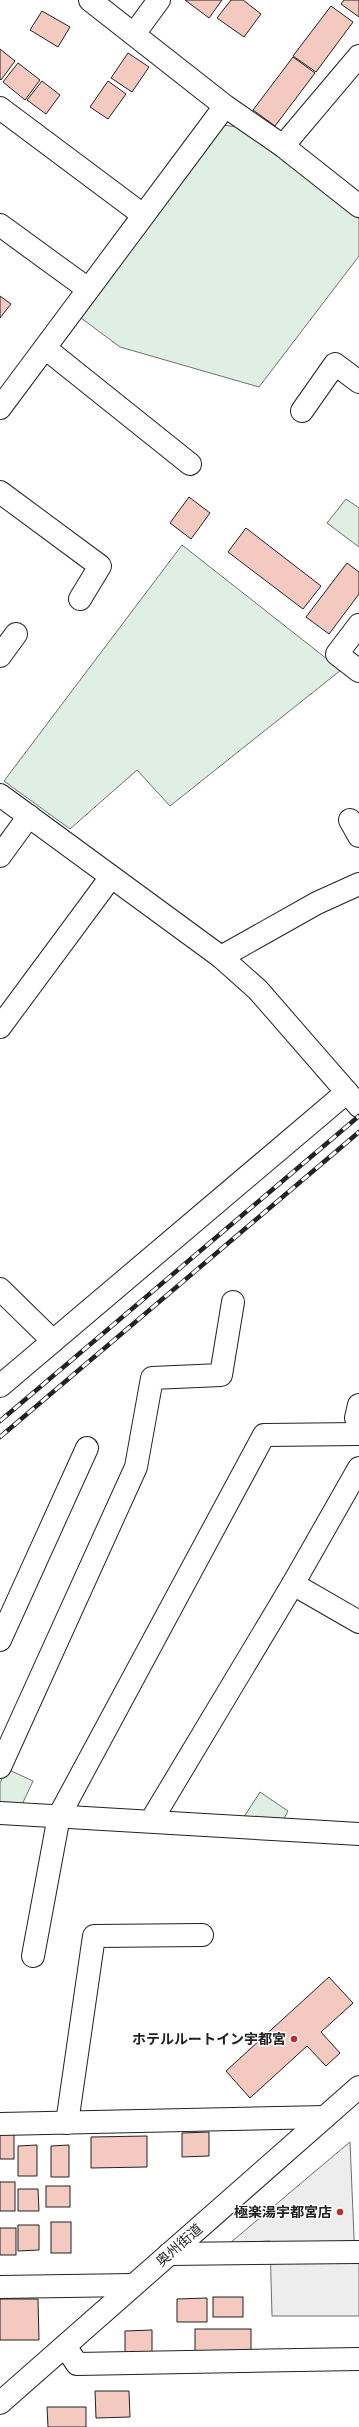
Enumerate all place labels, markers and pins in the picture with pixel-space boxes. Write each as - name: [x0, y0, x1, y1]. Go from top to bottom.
- place label: ホテルルートイン宇都宮: [132, 2032, 286, 2047]
- marker: ホテルルートイン宇都宮: [289, 2034, 299, 2044]
- place label: 極楽湯宇都宮店: [234, 2205, 332, 2220]
- marker: 極楽湯宇都宮店: [335, 2207, 345, 2217]

